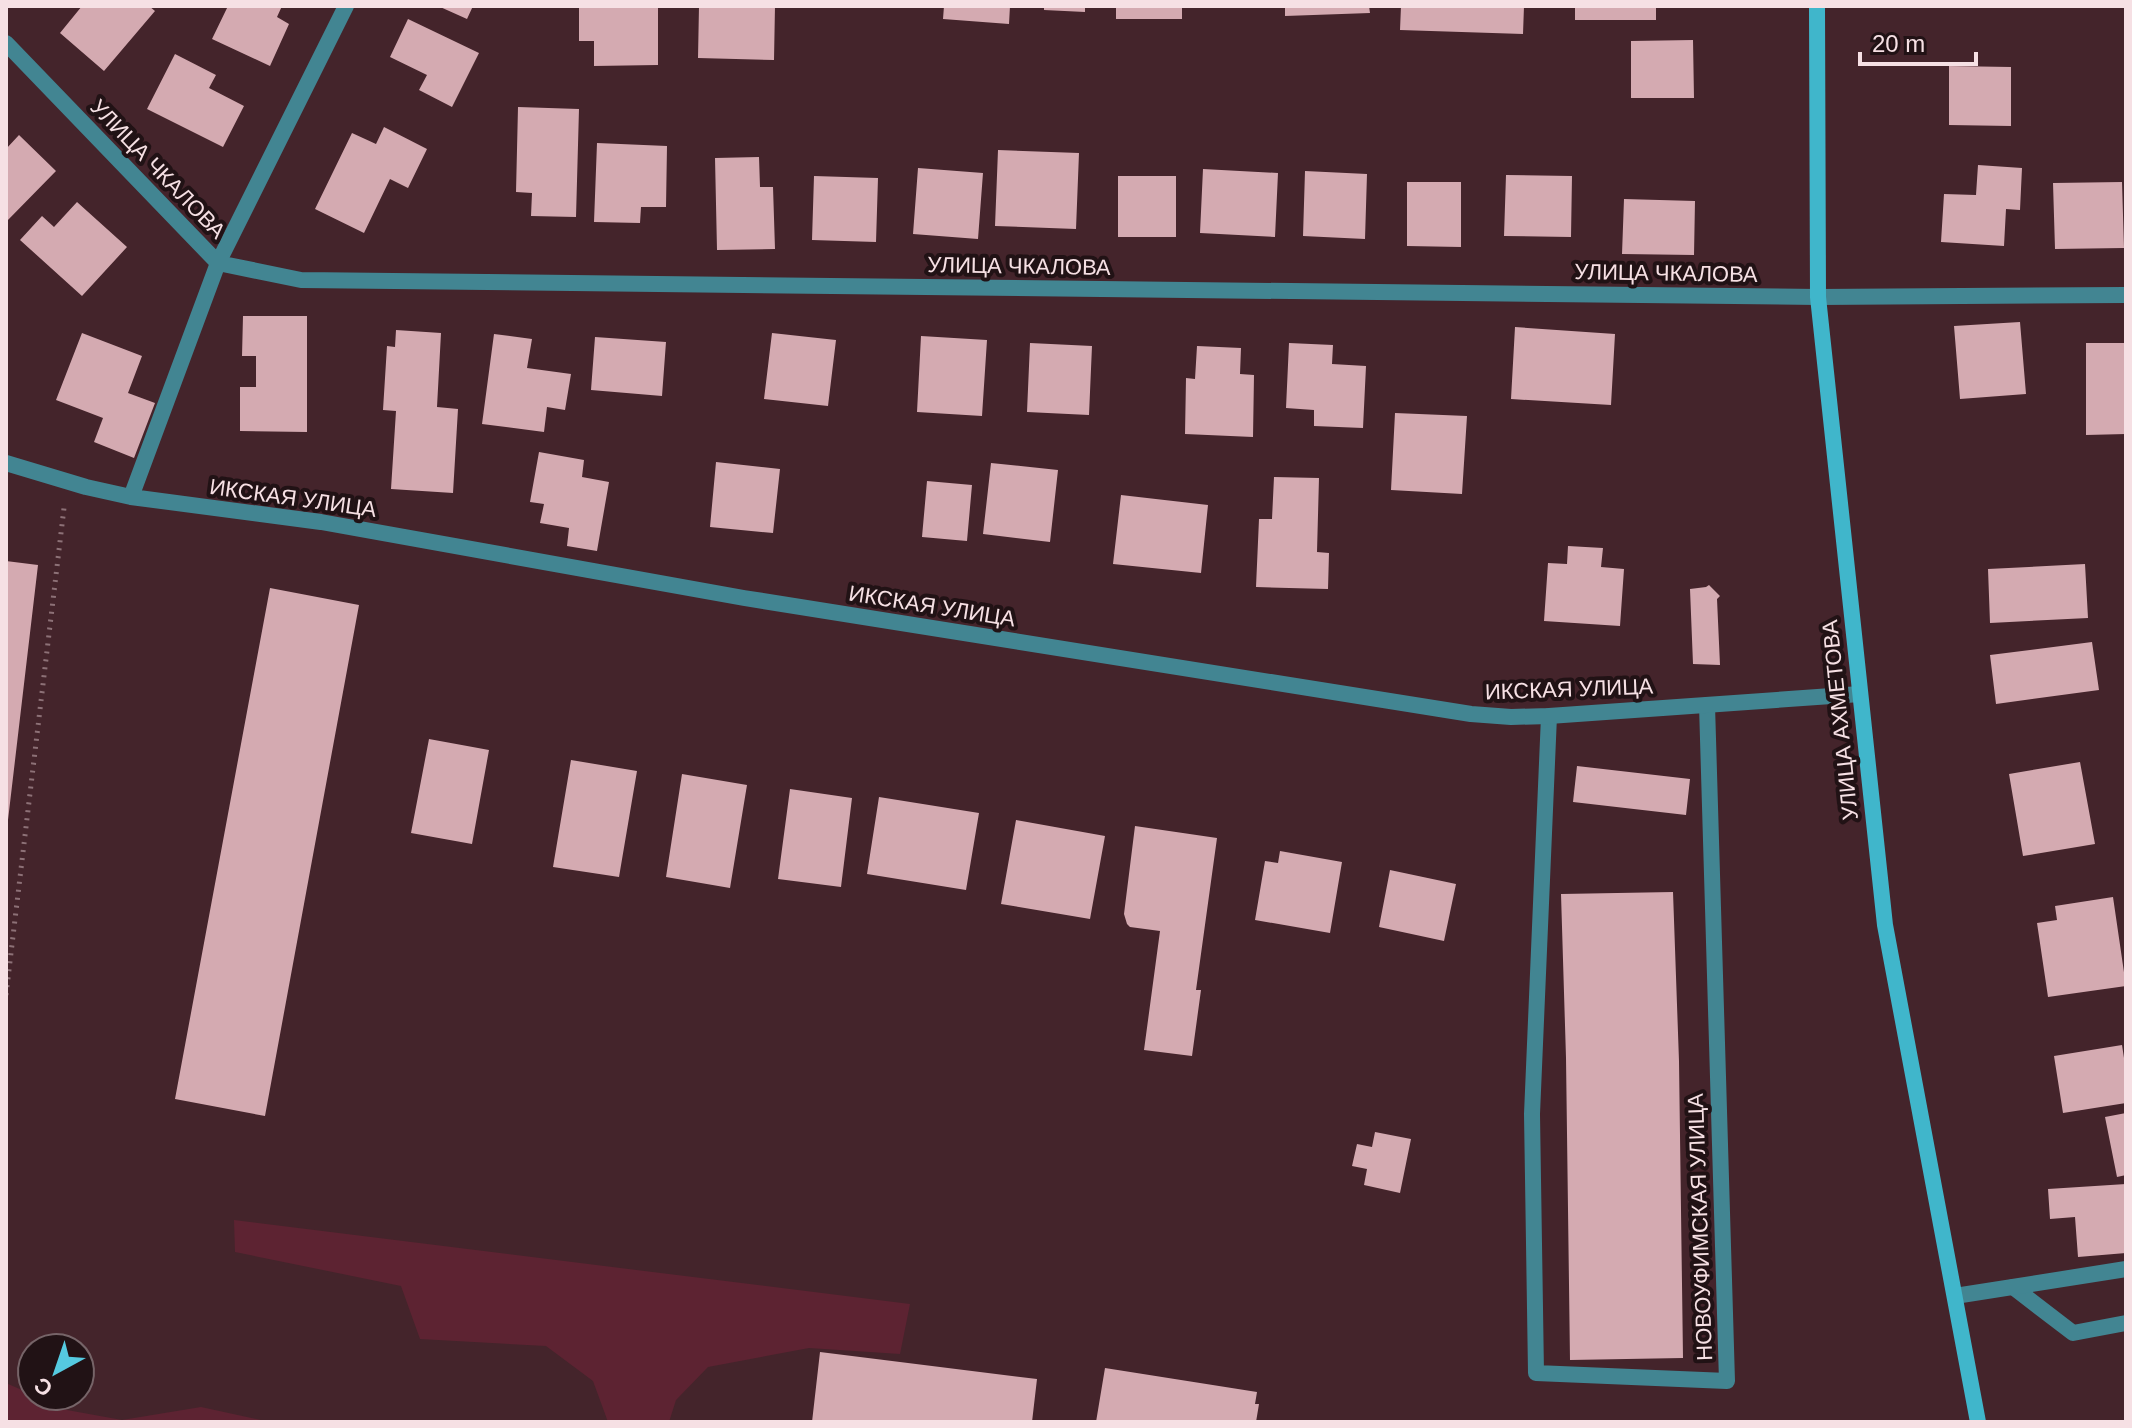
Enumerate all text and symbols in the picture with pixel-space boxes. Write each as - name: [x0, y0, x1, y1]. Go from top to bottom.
- scale bar: [1860, 16, 1976, 66]
- text: 20 m: [1872, 30, 1925, 57]
- street label: УЛИЦА ЧКАЛОВА: [85, 94, 231, 244]
- street label: УЛИЦА ЧКАЛОВА: [927, 252, 1111, 280]
- street label: УЛИЦА ЧКАЛОВА: [1574, 259, 1758, 287]
- street label: ИКСКАЯ УЛИЦА: [208, 474, 378, 522]
- street label: ИКСКАЯ УЛИЦА: [847, 580, 1017, 632]
- street label: УЛИЦА АХМЕТОВА: [1817, 618, 1863, 821]
- street label: ИКСКАЯ УЛИЦА: [1485, 674, 1654, 704]
- street label: НОВОУФИМСКАЯ УЛИЦА: [1683, 1093, 1717, 1361]
- north arrow: [16, 1332, 96, 1412]
- text: С: [29, 1372, 58, 1402]

